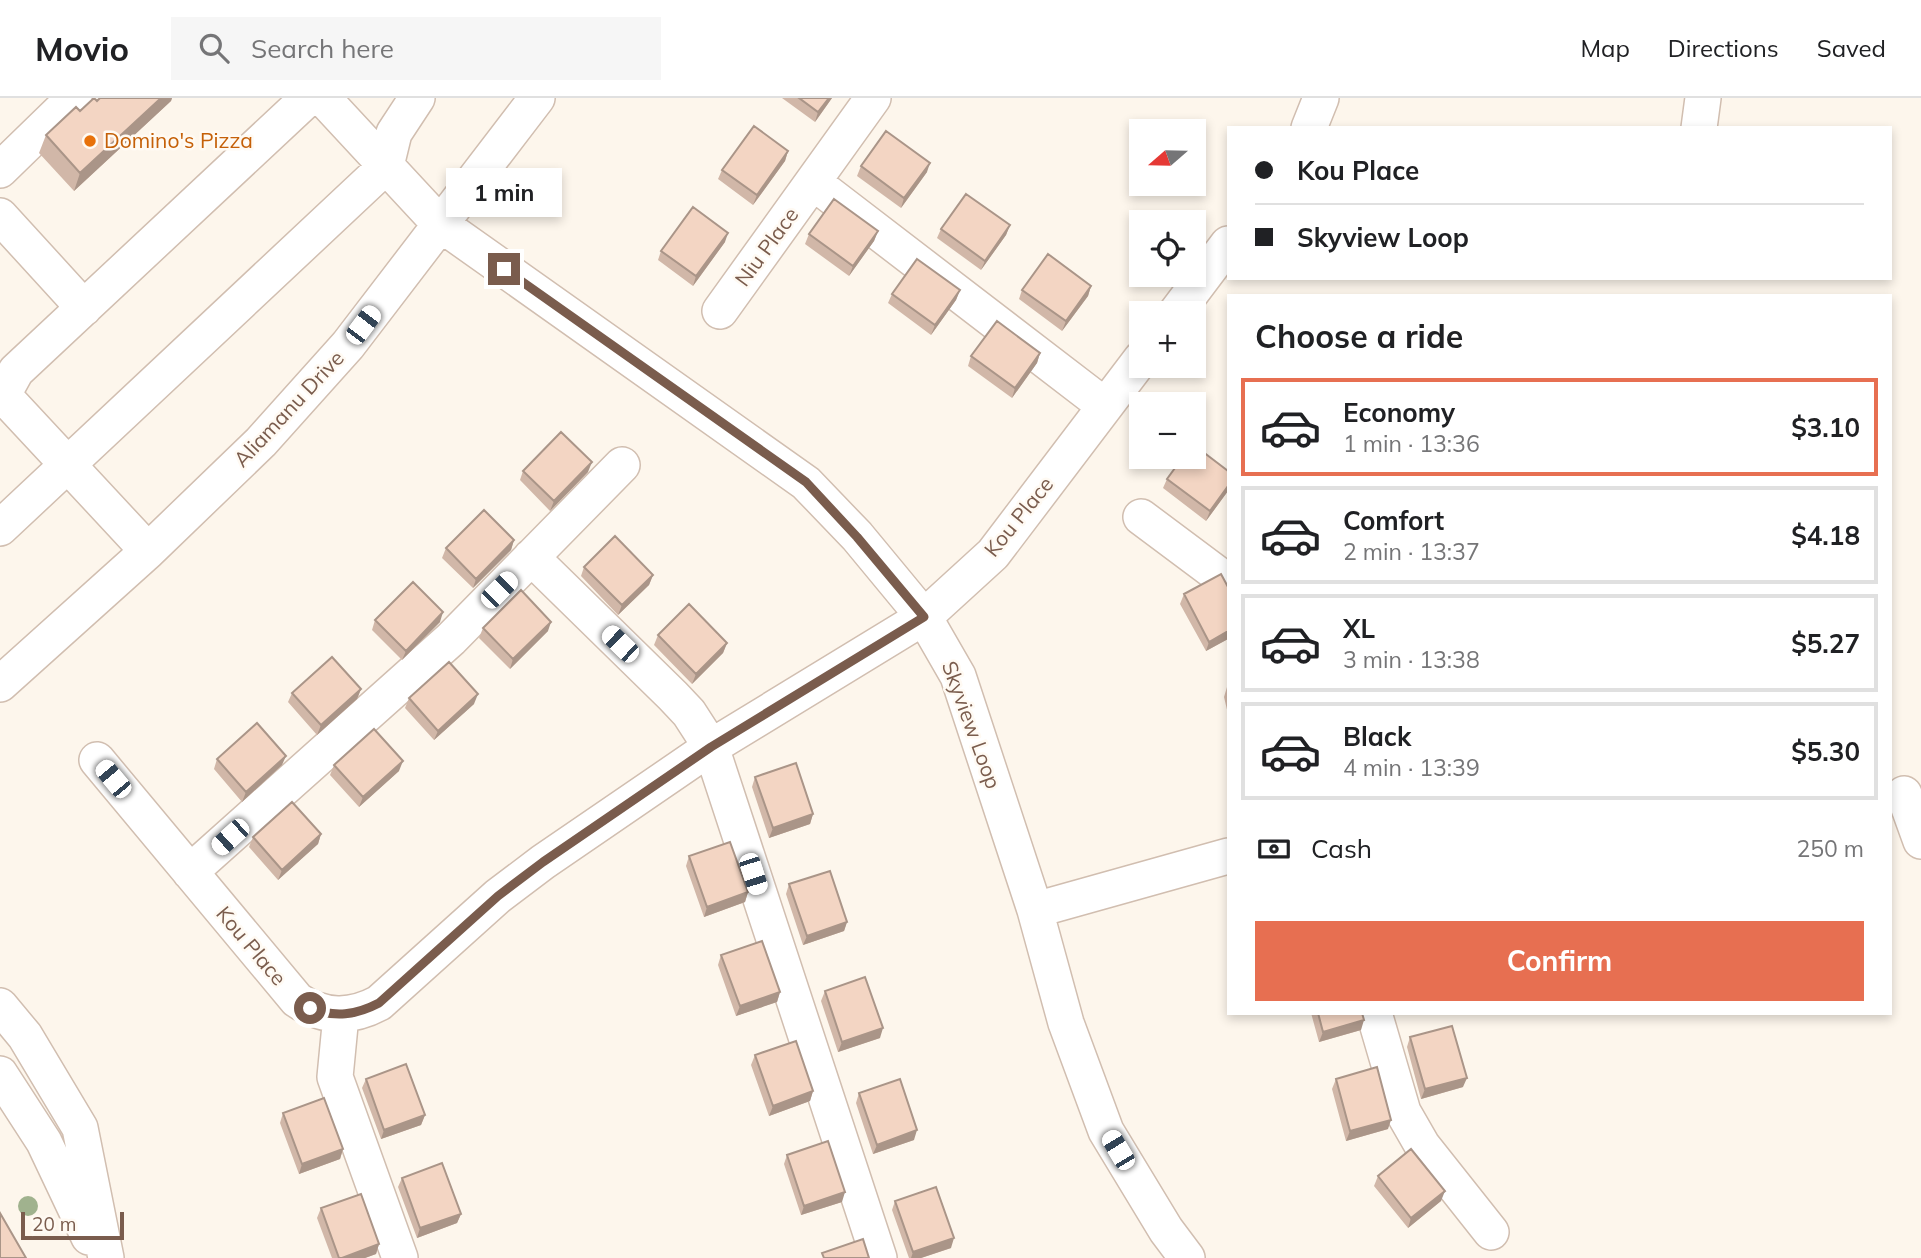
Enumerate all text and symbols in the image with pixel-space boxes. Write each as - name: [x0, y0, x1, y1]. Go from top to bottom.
- search box: [171, 17, 661, 80]
- text: Movio: [35, 28, 129, 69]
- icon: search: [195, 29, 233, 67]
- text: Search here: [251, 32, 394, 65]
- text: Map: [1580, 33, 1630, 63]
- text: Directions: [1668, 33, 1779, 63]
- text: Saved: [1817, 33, 1886, 63]
- north arrow: [1129, 119, 1206, 196]
- map controls: [1129, 119, 1206, 469]
- place label: Domino's Pizza: [104, 127, 253, 153]
- marker: Domino's Pizza: [82, 133, 98, 149]
- text: Kou Place: [1297, 154, 1419, 187]
- callout: 1 min: [446, 167, 562, 216]
- text: 1 min: [474, 178, 534, 207]
- street label: Niu Place: [729, 202, 804, 291]
- button: locate: [1129, 210, 1206, 287]
- text: Skyview Loop: [1297, 221, 1469, 254]
- route end: [488, 253, 520, 285]
- button: +: [1129, 301, 1206, 378]
- car: [342, 302, 385, 348]
- text: Choose a ride: [1255, 316, 1463, 356]
- street label: Aliamanu Drive: [228, 345, 349, 472]
- button: −: [1129, 392, 1206, 469]
- icon: car: [1259, 396, 1322, 459]
- text: Economy: [1343, 396, 1455, 429]
- text: $3.10: [1791, 411, 1860, 444]
- text: 1 min · 13:36: [1343, 429, 1480, 458]
- street label: Kou Place: [978, 471, 1058, 562]
- icon: car: [1259, 504, 1322, 567]
- text: Comfort: [1343, 504, 1444, 537]
- text: $4.18: [1791, 519, 1860, 552]
- text: 2 min · 13:37: [1343, 537, 1480, 566]
- car: [477, 568, 522, 612]
- icon: car: [1259, 612, 1322, 675]
- text: XL: [1343, 612, 1375, 645]
- car: [598, 622, 643, 666]
- text: $5.27: [1791, 627, 1860, 660]
- text: 3 min · 13:38: [1343, 645, 1480, 674]
- street label: Skyview Loop: [937, 657, 1007, 792]
- icon: car: [1259, 720, 1322, 783]
- text: Black: [1343, 720, 1411, 753]
- text: $5.30: [1791, 735, 1860, 768]
- text: 4 min · 13:39: [1343, 753, 1480, 782]
- car: [92, 756, 135, 802]
- car: [208, 815, 253, 859]
- icon: cash: [1255, 830, 1293, 868]
- text: Cash: [1311, 832, 1372, 865]
- text: 250 m: [1796, 834, 1864, 863]
- car: [737, 851, 770, 897]
- street label: Kou Place: [211, 900, 292, 990]
- button: Confirm: [1255, 921, 1864, 1001]
- route start: [294, 992, 326, 1024]
- car: [1099, 1127, 1138, 1173]
- scale bar: [21, 1209, 124, 1241]
- text: 20 m: [32, 1212, 76, 1236]

